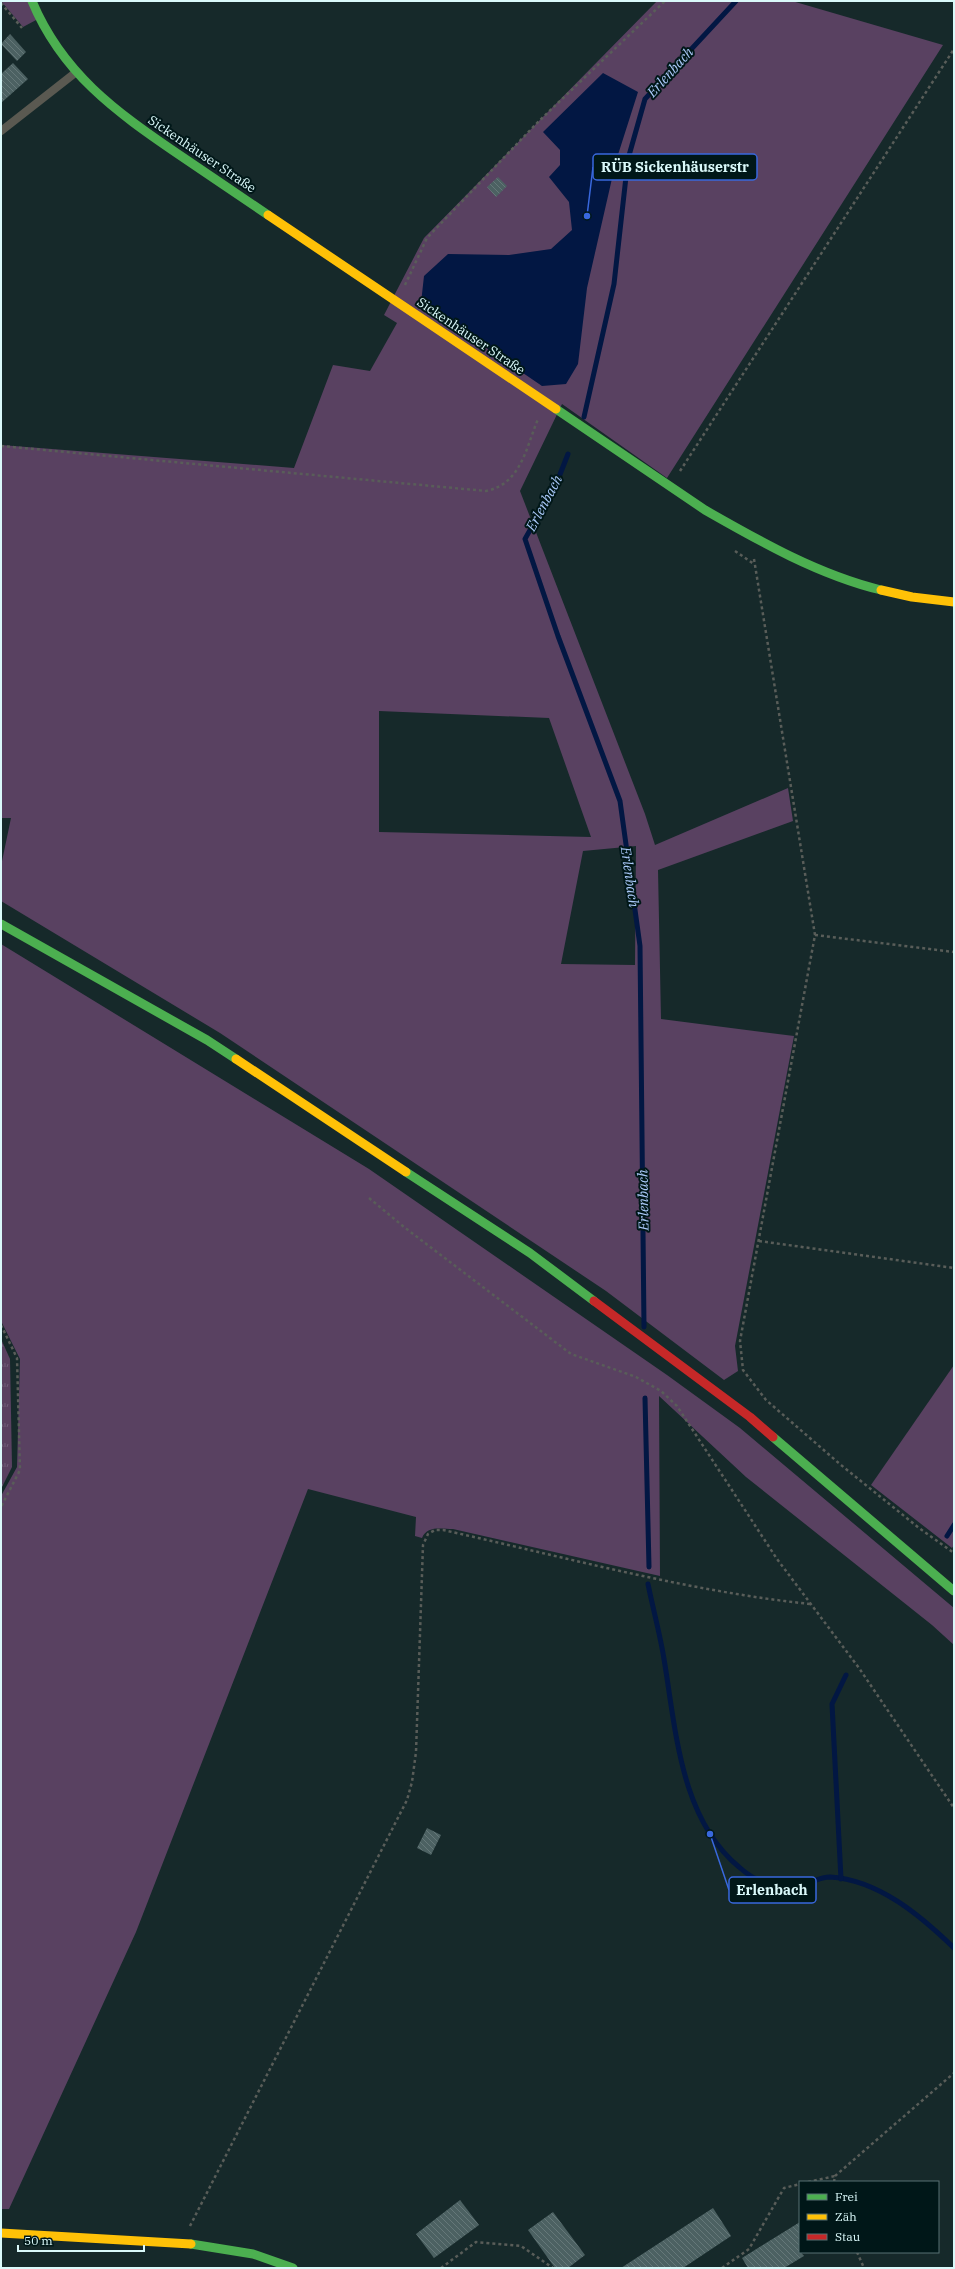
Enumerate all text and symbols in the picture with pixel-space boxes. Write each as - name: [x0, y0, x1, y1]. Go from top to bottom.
- water label: Erlenbach: [642, 43, 697, 101]
- street label: Sickenhäuser Straße: [145, 112, 259, 197]
- callout: RÜB Sickenhäuserstr: [593, 154, 757, 180]
- text: RÜB Sickenhäuserstr: [601, 158, 749, 176]
- street label: Sickenhäuser Straße: [414, 294, 528, 379]
- water label: Erlenbach: [521, 472, 566, 535]
- water label: Erlenbach: [617, 845, 643, 909]
- water label: Erlenbach: [633, 1169, 653, 1232]
- callout: Erlenbach: [729, 1877, 816, 1903]
- text: Erlenbach: [736, 1881, 808, 1899]
- legend: [799, 2181, 939, 2253]
- text: Frei: [835, 2189, 858, 2204]
- text: Zäh: [835, 2209, 857, 2224]
- scale bar: [18, 2227, 144, 2253]
- text: Stau: [835, 2229, 861, 2244]
- text: 50 m: [24, 2233, 53, 2248]

